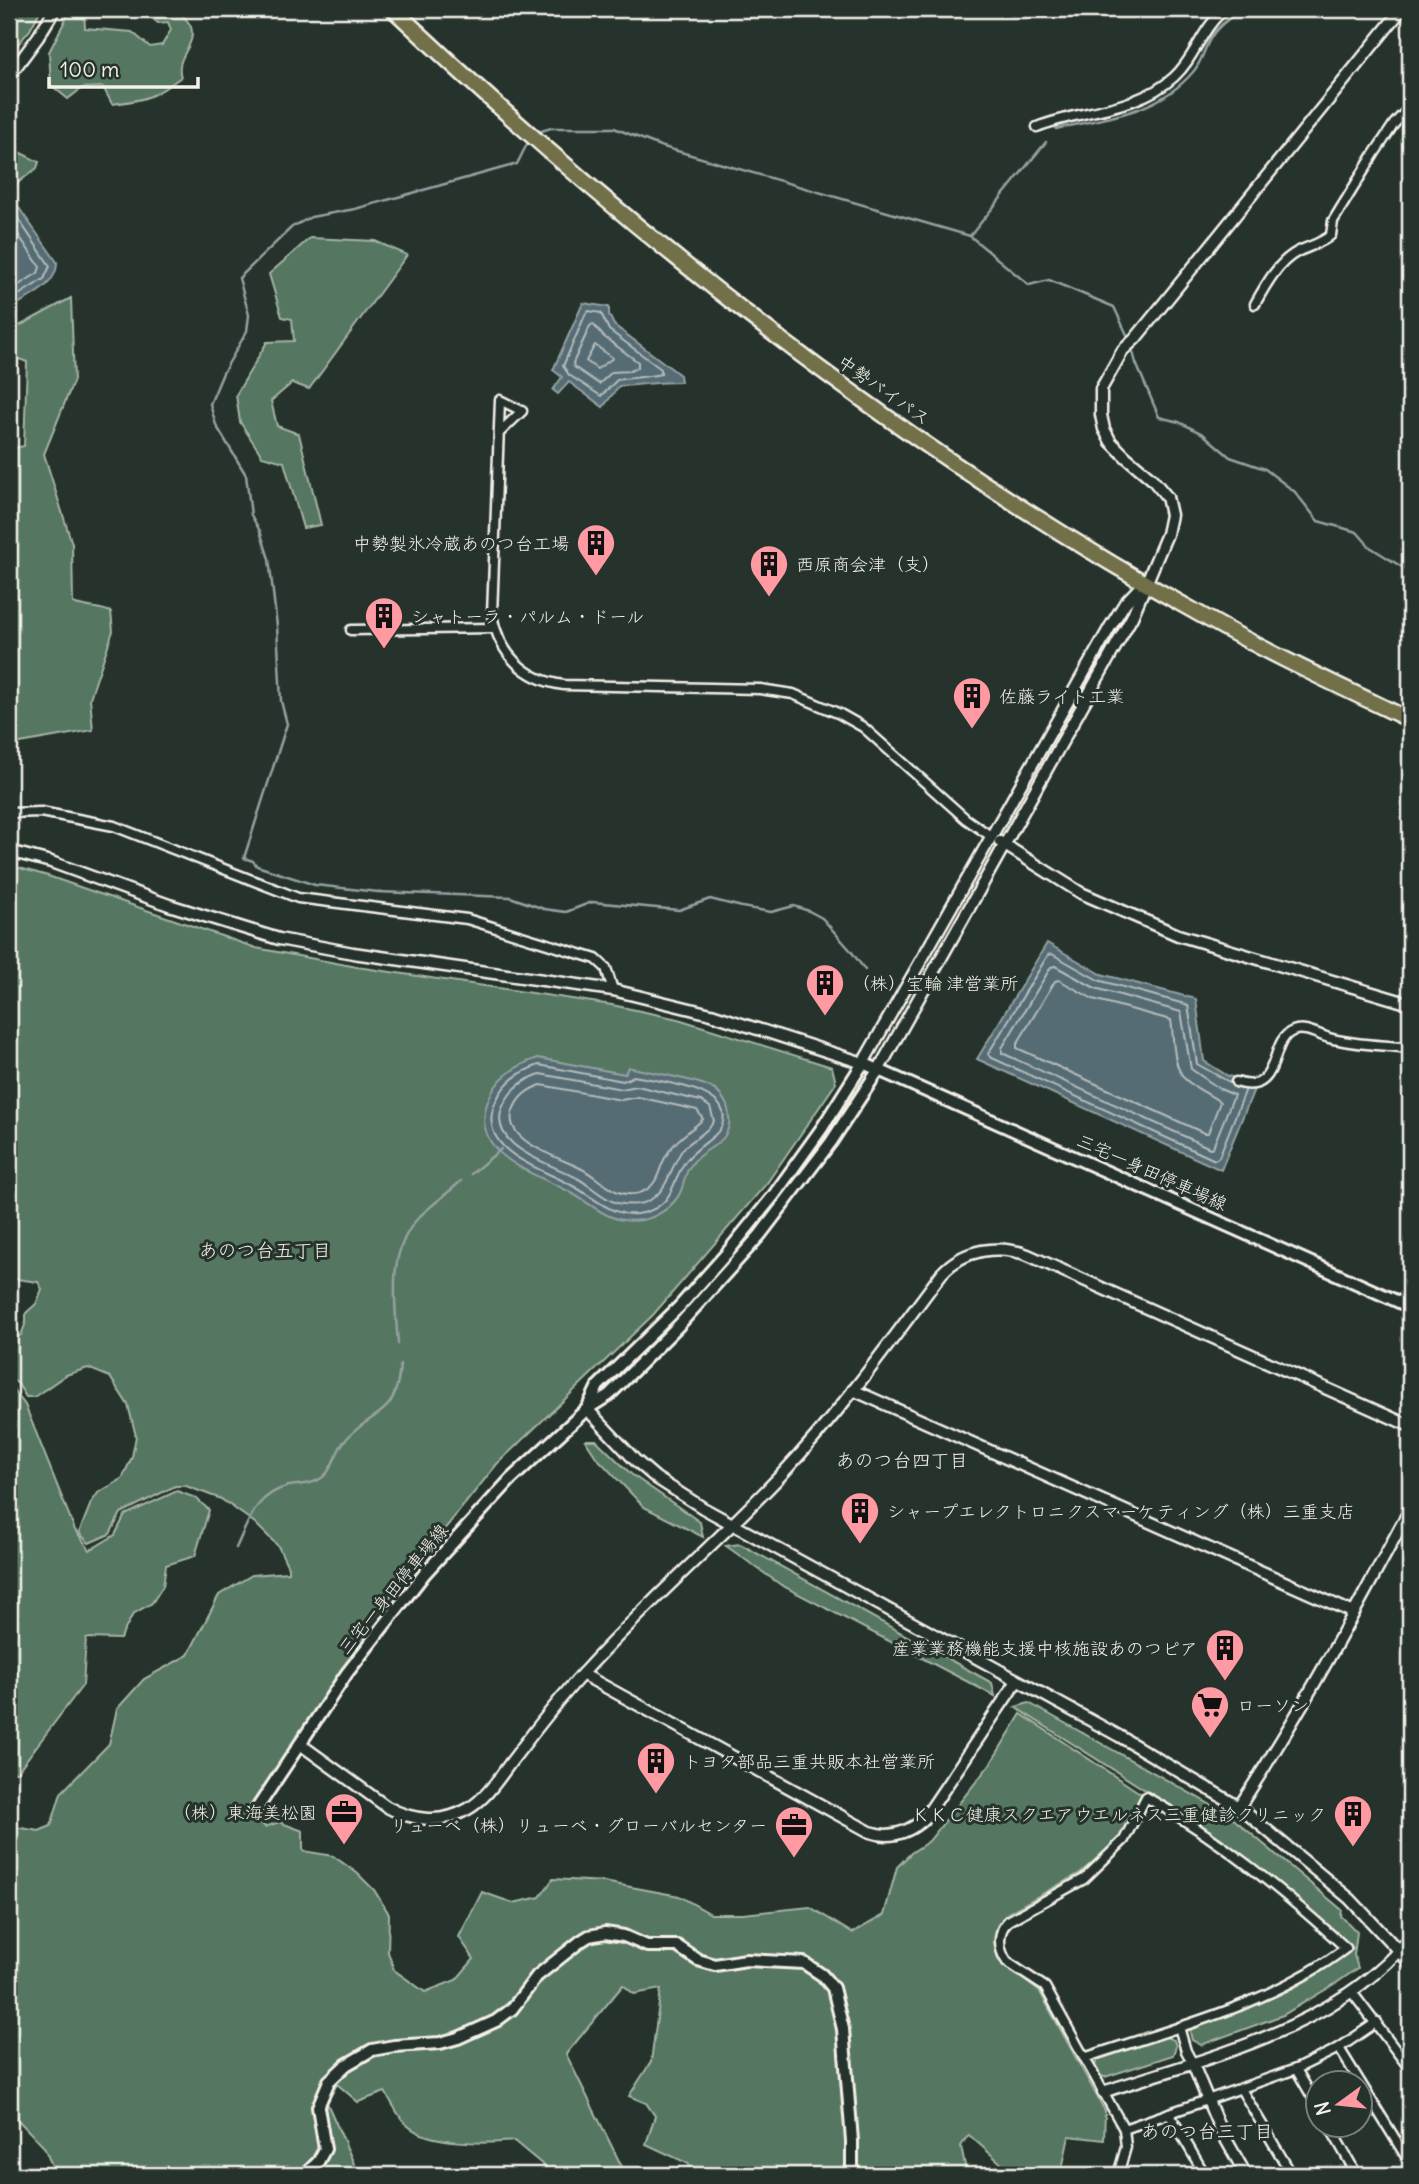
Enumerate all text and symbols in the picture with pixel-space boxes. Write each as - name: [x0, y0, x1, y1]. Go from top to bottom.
- scale bar: [49, 46, 198, 90]
- text: 100 m: [60, 56, 119, 83]
- street label: 中勢バイパス: [833, 350, 935, 430]
- building icon: 中勢製氷冷蔵あのつ台工場: [575, 522, 617, 577]
- place label: 中勢製氷冷蔵あのつ台工場: [353, 532, 569, 555]
- building icon: 西原商会津（支）: [748, 543, 790, 598]
- place label: 西原商会津（支）: [796, 553, 940, 576]
- building icon: シャトーラ・パルム・ドール: [363, 595, 405, 650]
- place label: シャトーラ・パルム・ドール: [411, 605, 644, 628]
- building icon: 佐藤ライト工業: [951, 675, 993, 730]
- place label: 佐藤ライト工業: [999, 685, 1124, 708]
- building icon: （株）宝輪 津営業所: [804, 962, 846, 1017]
- place label: （株）宝輪 津営業所: [852, 972, 1018, 995]
- street label: 三宅一身田停車場線: [1073, 1129, 1231, 1215]
- district label: あのつ台五丁目: [198, 1238, 332, 1262]
- district label: あのつ台四丁目: [835, 1448, 969, 1472]
- building icon: シャープエレクトロニクスマーケティング（株）三重支店: [839, 1490, 881, 1545]
- place label: シャープエレクトロニクスマーケティング（株）三重支店: [887, 1500, 1355, 1523]
- street label: 三宅一身田停車場線: [333, 1519, 453, 1659]
- building icon: 産業業務機能支援中核施設あのつピア: [1204, 1627, 1246, 1682]
- place label: 産業業務機能支援中核施設あのつピア: [892, 1637, 1198, 1660]
- supermarket icon: ローソン: [1189, 1684, 1231, 1739]
- place label: ローソン: [1237, 1694, 1309, 1717]
- building icon: トヨタ部品三重共販本社営業所: [635, 1740, 677, 1795]
- place label: トヨタ部品三重共販本社営業所: [683, 1750, 935, 1773]
- office icon: （株）東海美松園: [323, 1791, 365, 1846]
- building icon: ＫＫＣ健康スクエアウエルネス三重健診クリニック: [1332, 1793, 1374, 1848]
- place label: （株）東海美松園: [173, 1801, 317, 1824]
- place label: ＫＫＣ健康スクエアウエルネス三重健診クリニック: [912, 1803, 1326, 1826]
- office icon: リューベ（株）リューベ・グローバルセンター: [773, 1804, 815, 1859]
- place label: リューベ（株）リューベ・グローバルセンター: [390, 1814, 767, 1837]
- north arrow: [1304, 2068, 1374, 2138]
- text: N: [1309, 2099, 1336, 2118]
- district label: あのつ台三丁目: [1140, 2119, 1274, 2143]

